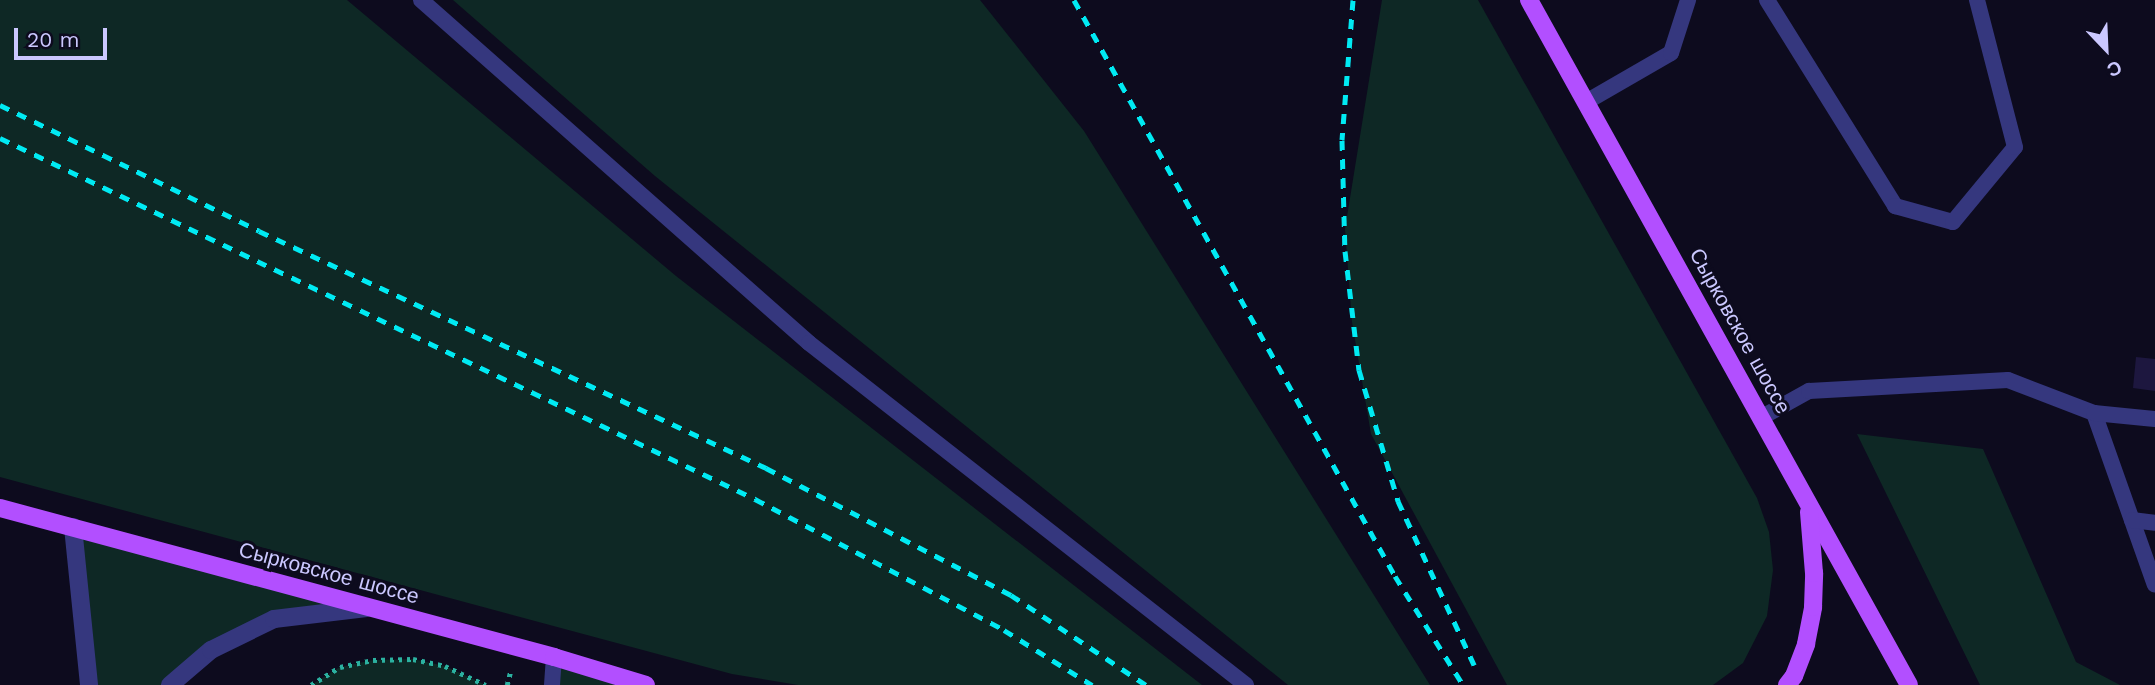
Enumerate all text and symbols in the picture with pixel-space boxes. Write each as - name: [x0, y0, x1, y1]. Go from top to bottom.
- scale bar: [18, 14, 110, 58]
- north arrow: [2071, 14, 2141, 84]
- text: 20 m: [27, 27, 79, 52]
- text: С: [2104, 56, 2125, 82]
- street label: Сырковское шоссе: [1684, 244, 1796, 418]
- street label: Сырковское шоссе: [236, 537, 422, 609]

